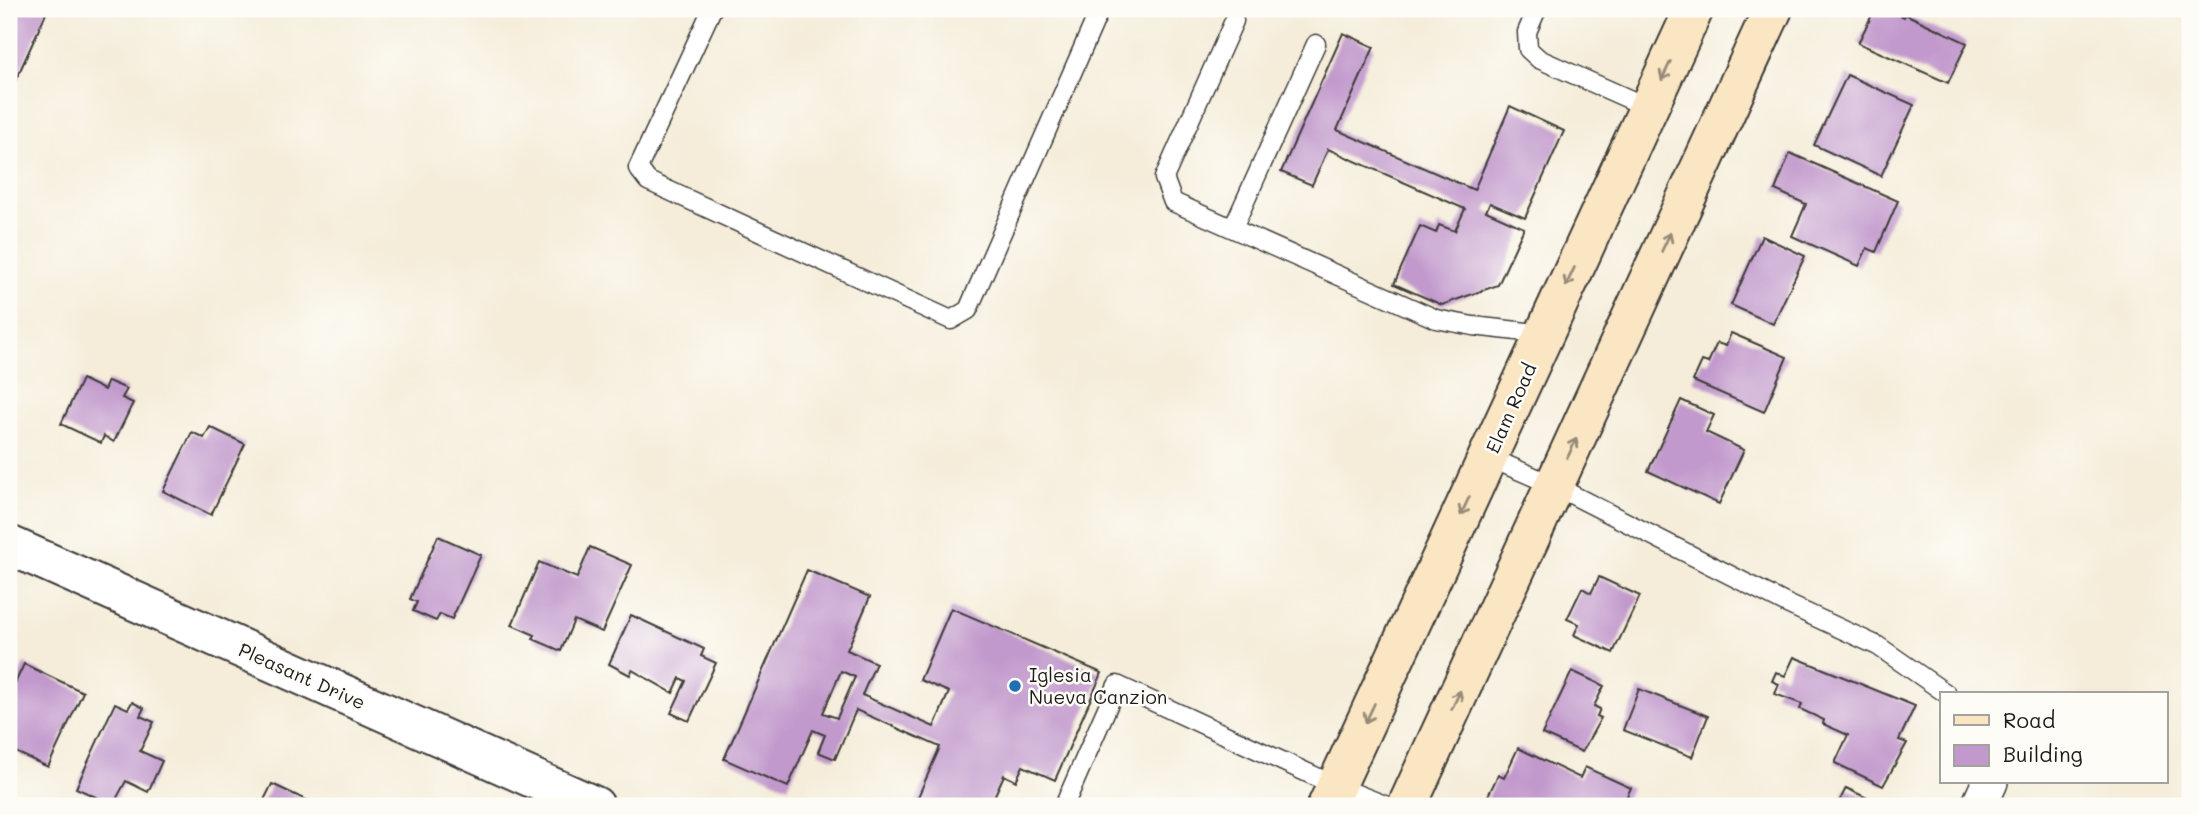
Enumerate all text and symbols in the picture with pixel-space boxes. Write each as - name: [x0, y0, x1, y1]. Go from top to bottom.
- one-way arrow: [1659, 60, 1672, 81]
- one-way arrow: [1661, 231, 1674, 252]
- one-way arrow: [1563, 266, 1576, 287]
- street label: Elam Road: [1480, 359, 1541, 457]
- one-way arrow: [1566, 438, 1579, 460]
- one-way arrow: [1458, 495, 1471, 517]
- street label: Pleasant Drive: [235, 636, 370, 715]
- place label: Iglesia Nueva Canzion: [1029, 662, 1167, 709]
- marker: Iglesia Nueva Canzion: [1007, 678, 1023, 694]
- one-way arrow: [1450, 690, 1463, 711]
- legend: [1940, 692, 2168, 784]
- one-way arrow: [1363, 702, 1376, 723]
- text: Road: [2003, 706, 2055, 733]
- text: Building: [2003, 740, 2083, 767]

